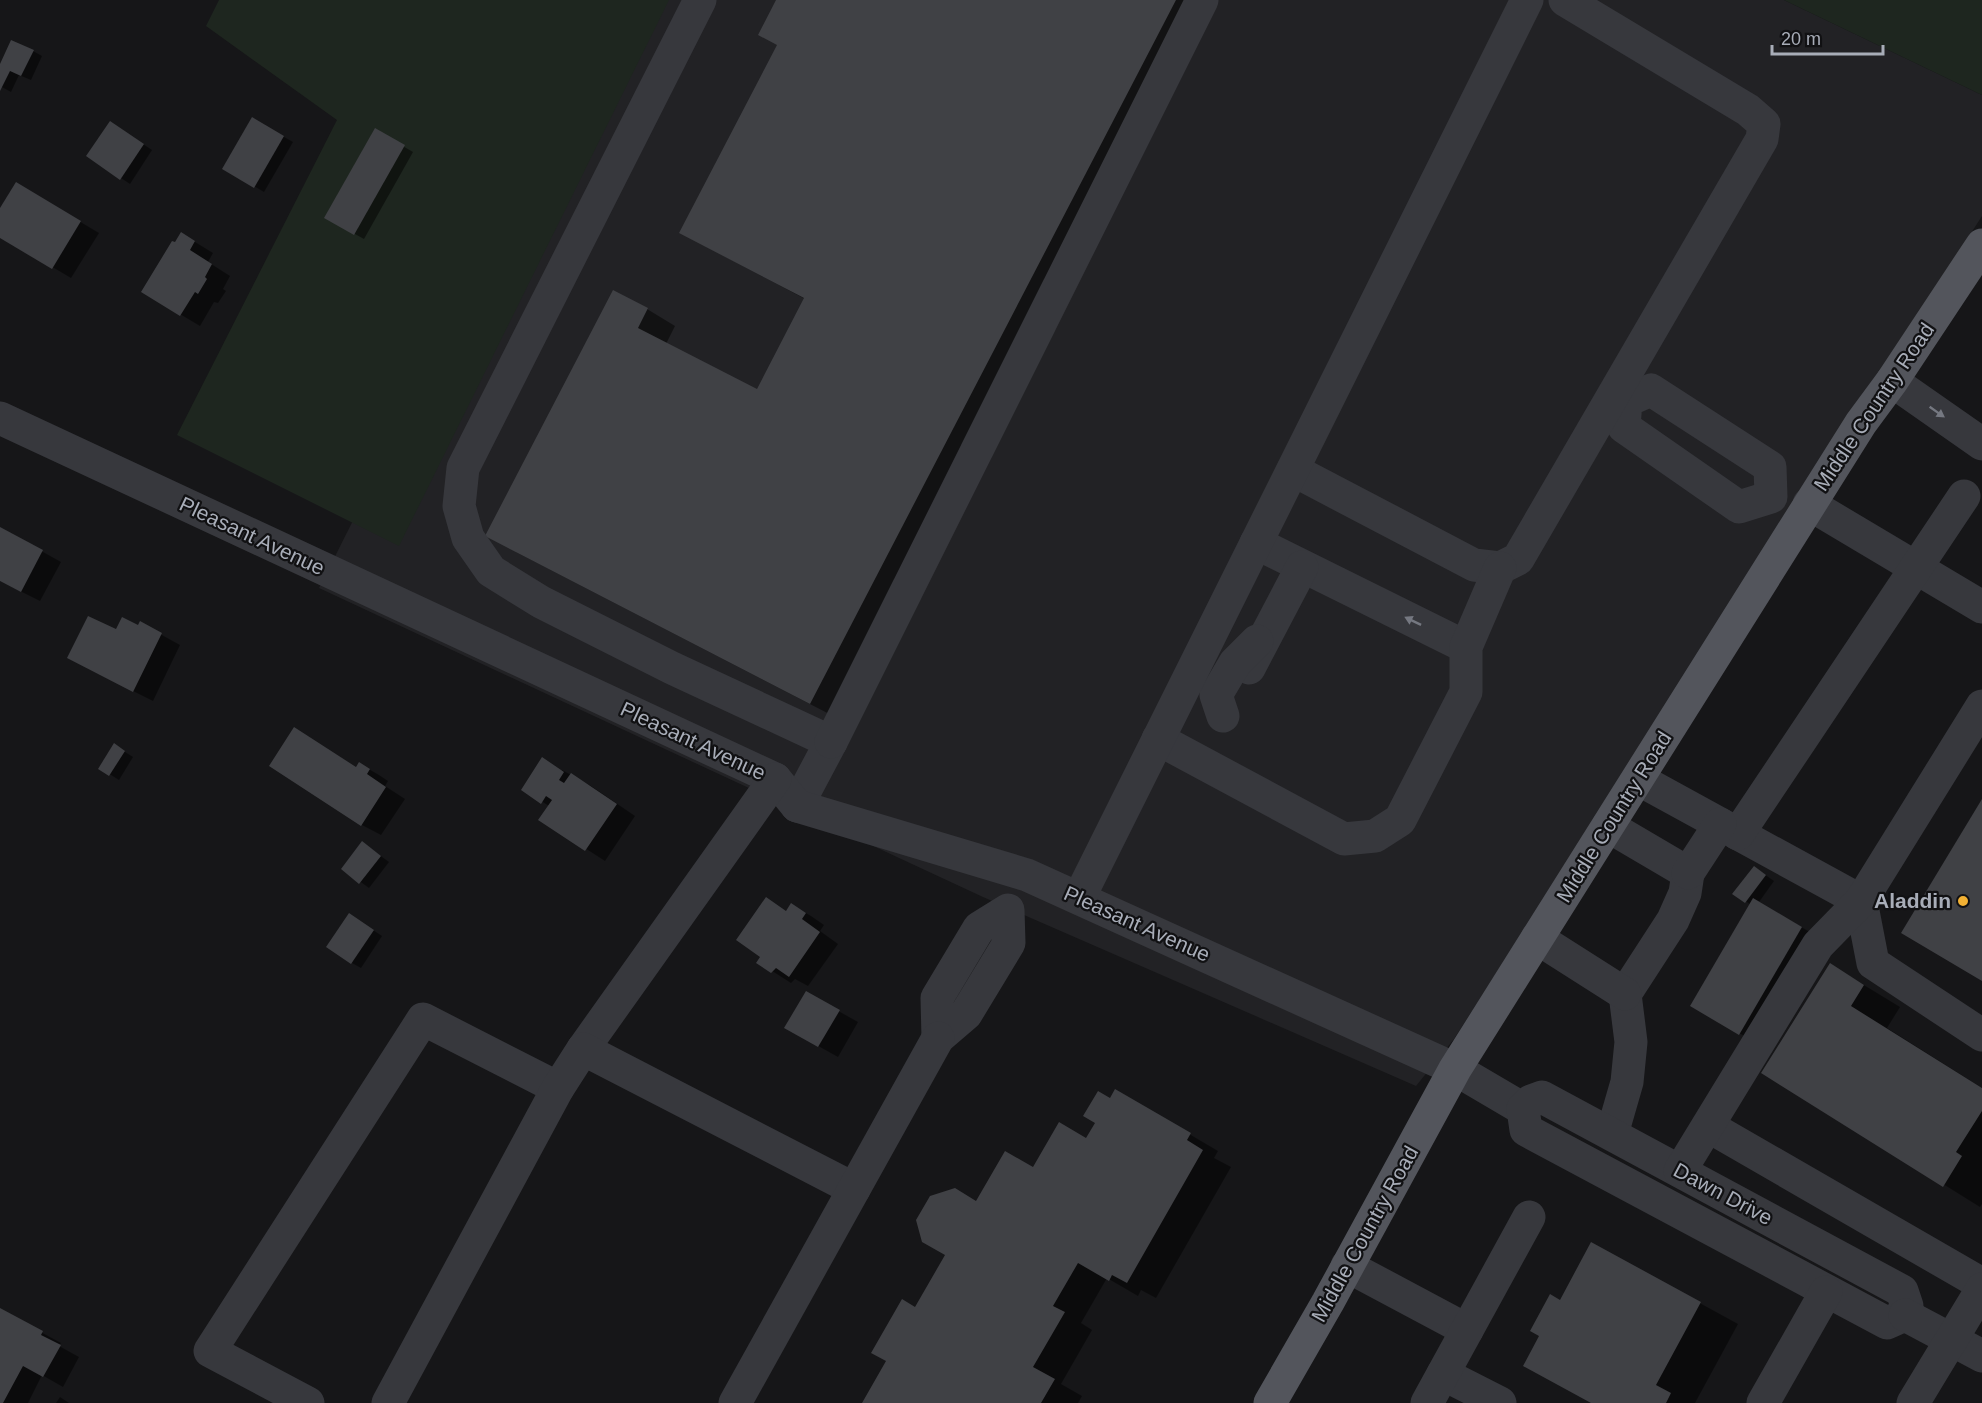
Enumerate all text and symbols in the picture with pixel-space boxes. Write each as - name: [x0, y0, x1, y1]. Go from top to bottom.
- scale bar: [1772, 18, 1883, 56]
- text: 20 m: [1781, 29, 1821, 49]
- street label: Middle Country Road: [1809, 319, 1938, 495]
- one-way arrow: [1929, 406, 1945, 417]
- street label: Pleasant Avenue: [176, 492, 328, 579]
- one-way arrow: [1405, 617, 1422, 626]
- street label: Pleasant Avenue: [617, 697, 769, 784]
- street label: Middle Country Road: [1552, 727, 1676, 906]
- street label: Pleasant Avenue: [1061, 881, 1214, 966]
- place label: Aladdin: [1874, 889, 1951, 912]
- marker: Aladdin: [1956, 894, 1970, 908]
- street label: Middle Country Road: [1307, 1142, 1422, 1326]
- street label: Dawn Drive: [1670, 1158, 1777, 1229]

